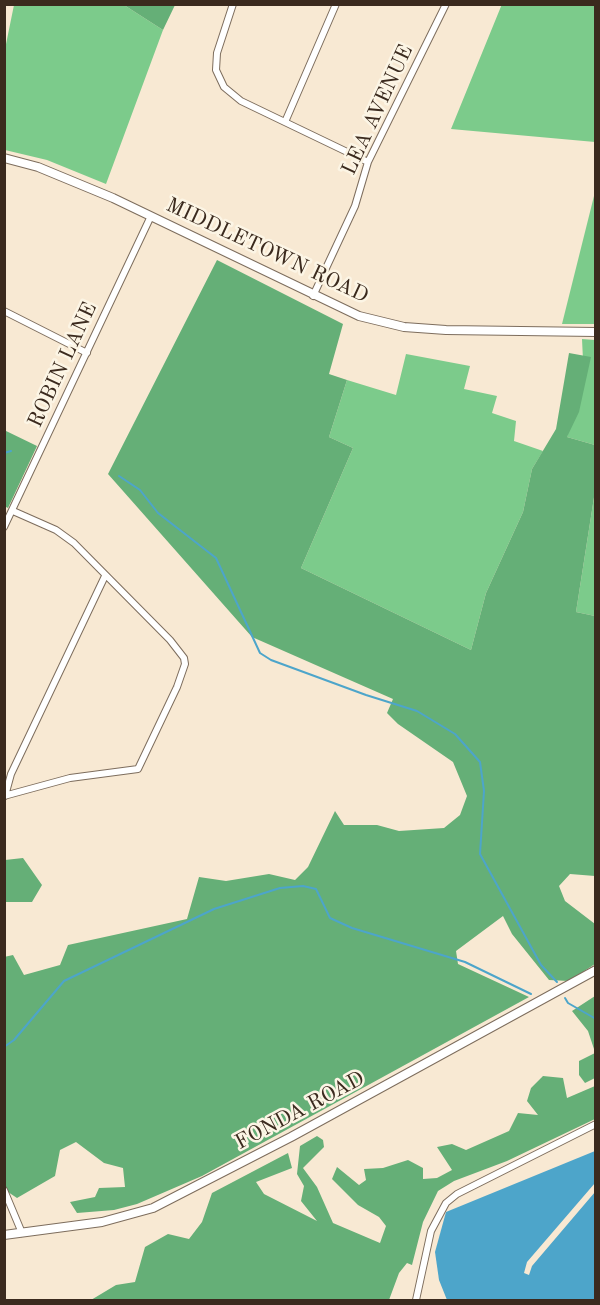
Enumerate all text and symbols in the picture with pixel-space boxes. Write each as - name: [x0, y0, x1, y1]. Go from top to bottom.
- street label: LEA AVENUE: [337, 41, 419, 179]
- street label: MIDDLETOWN ROAD: [162, 193, 372, 309]
- street label: ROBIN LANE: [23, 298, 103, 432]
- street label: FONDA ROAD: [231, 1066, 369, 1156]

